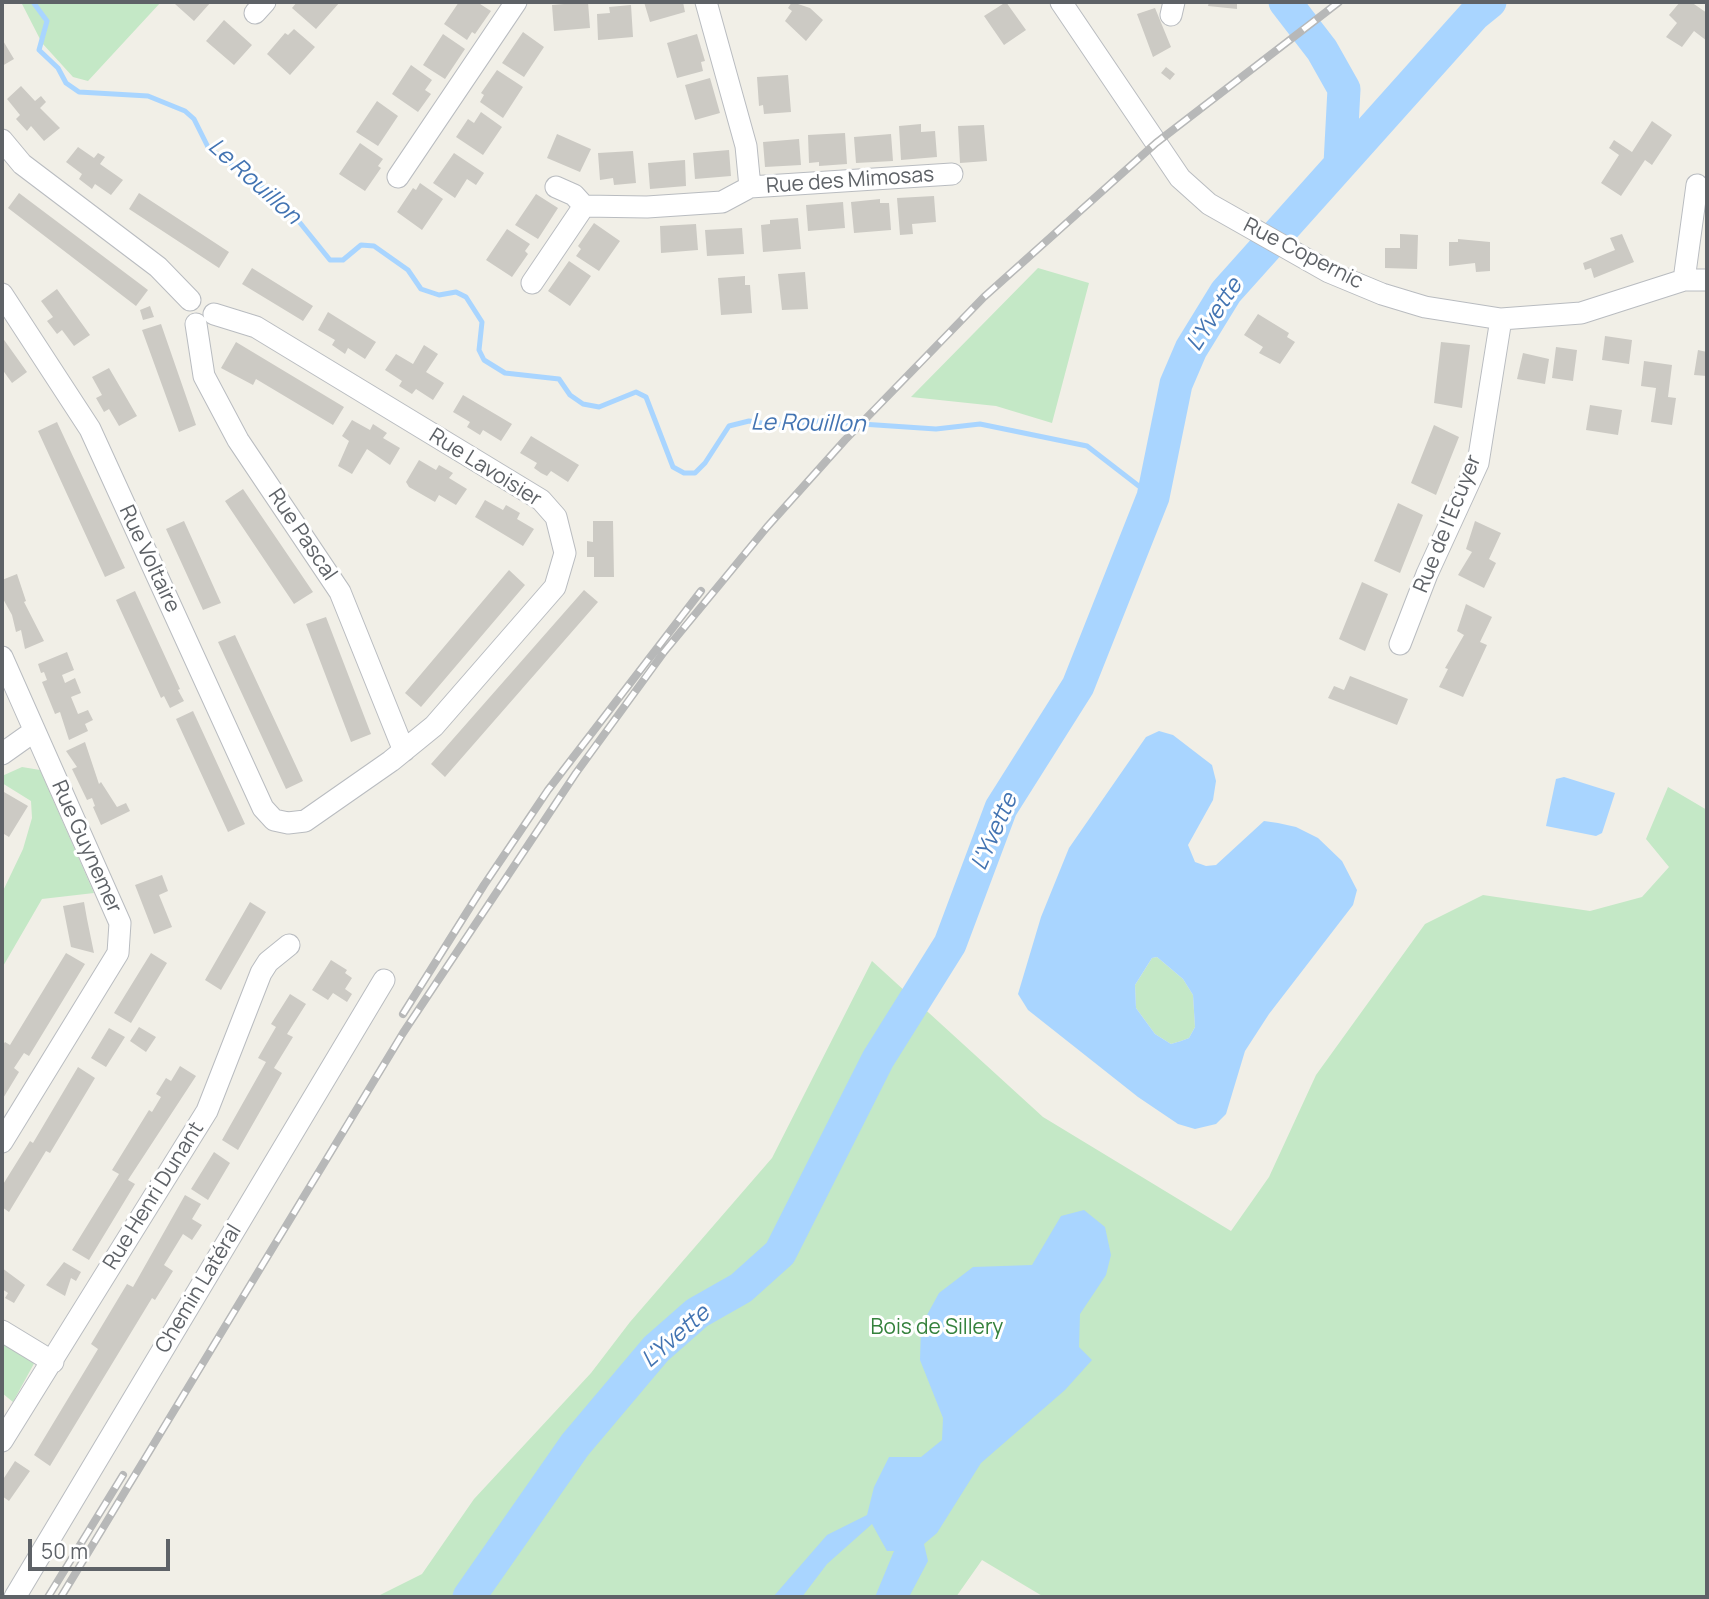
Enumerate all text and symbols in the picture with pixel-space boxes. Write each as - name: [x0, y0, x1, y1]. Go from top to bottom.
- water label: Le Rouillon: [202, 133, 306, 231]
- street label: Rue des Mimosas: [765, 163, 935, 199]
- street label: Rue Copernic: [1239, 213, 1367, 295]
- water label: L'Yvette: [1181, 274, 1249, 356]
- water label: Le Rouillon: [750, 409, 866, 439]
- street label: Rue Lavoisier: [424, 424, 546, 512]
- street label: Rue de l'Ecuyer: [1409, 451, 1487, 597]
- street label: Rue Pascal: [262, 484, 342, 586]
- street label: Rue Voltaire: [113, 501, 185, 617]
- street label: Rue Guynemer: [46, 777, 126, 917]
- water label: L'Yvette: [966, 789, 1024, 875]
- street label: Rue Henri Dunant: [98, 1118, 210, 1274]
- street label: Chemin Latéral: [151, 1220, 247, 1358]
- water label: L'Yvette: [636, 1300, 716, 1374]
- park label: Bois de Sillery: [871, 1315, 1003, 1341]
- scale bar: [32, 1526, 173, 1570]
- text: 50 m: [41, 1537, 88, 1565]

